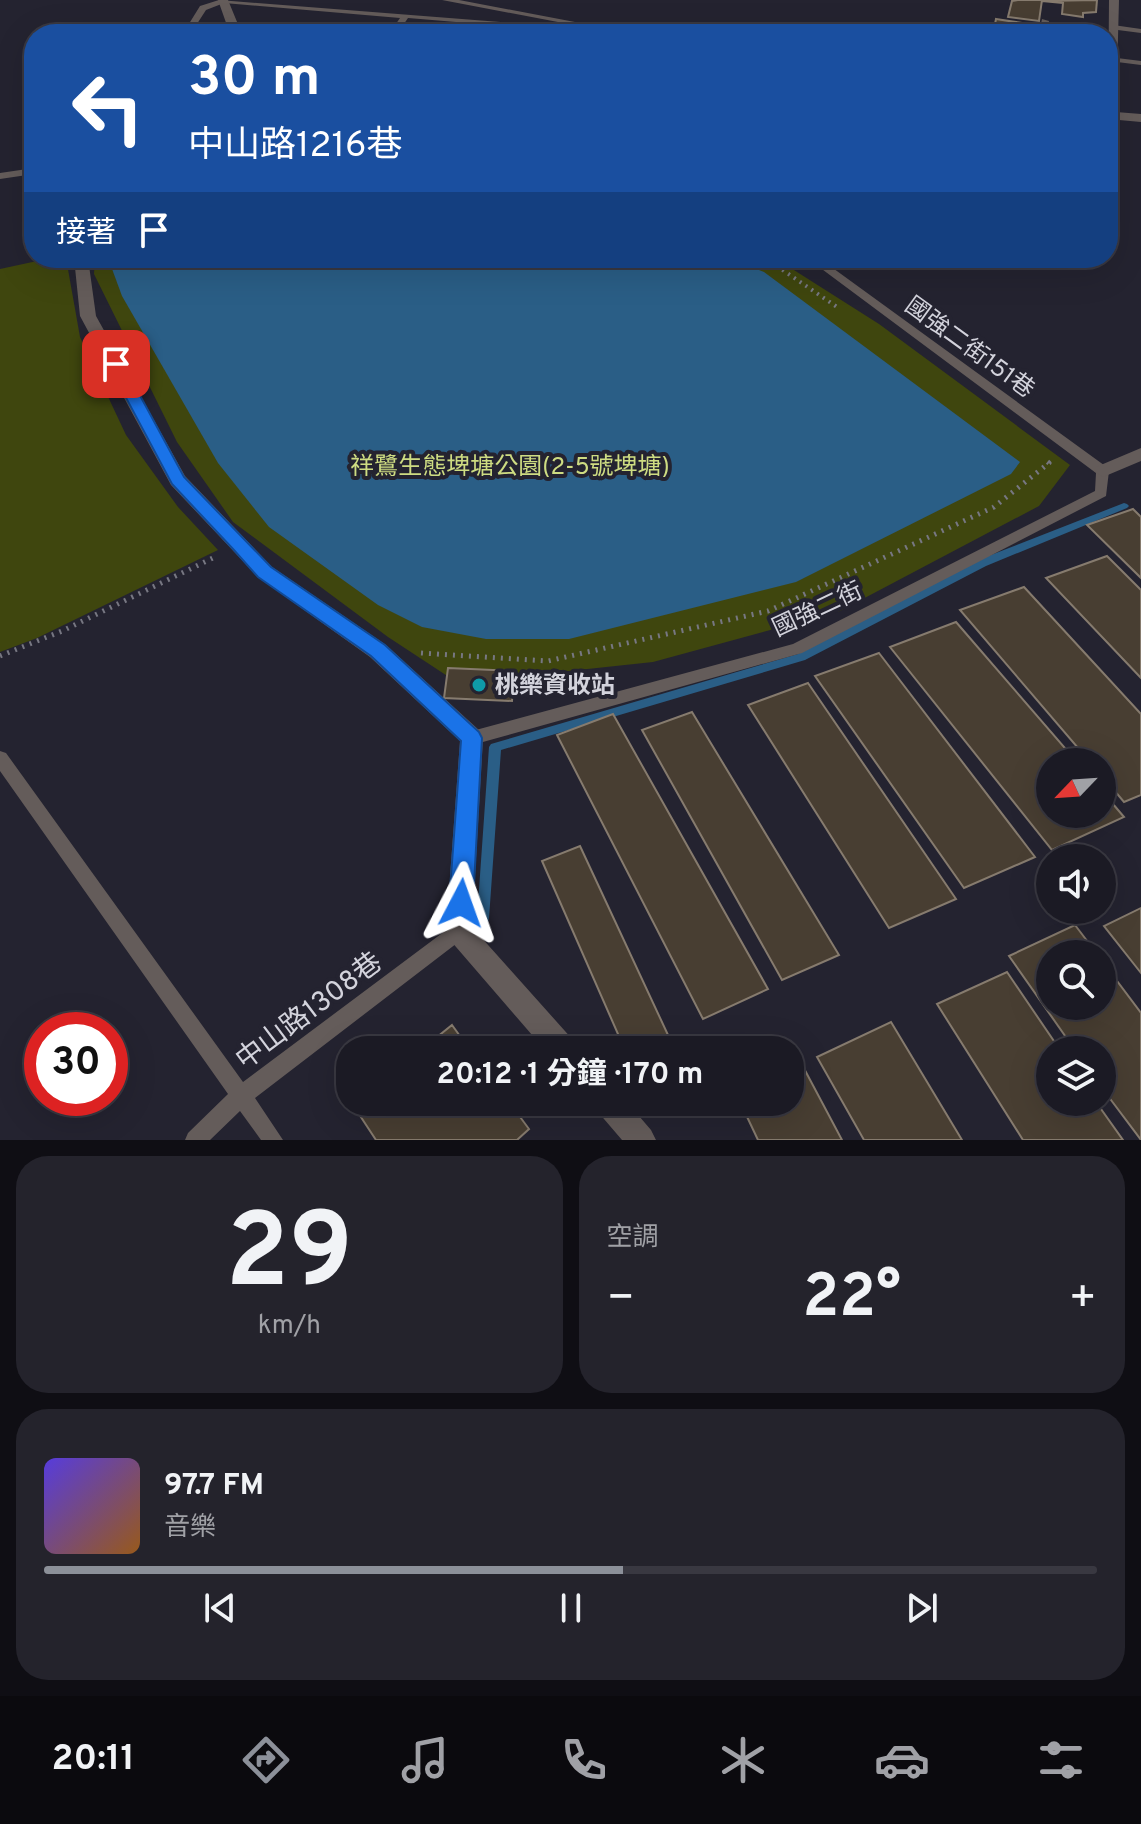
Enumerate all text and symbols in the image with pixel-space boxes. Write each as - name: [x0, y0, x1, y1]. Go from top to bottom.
- text: 30 m: [188, 45, 321, 115]
- icon: left: [56, 56, 160, 160]
- text: 中山路1216巷: [188, 124, 402, 170]
- icon: arrive: [132, 208, 176, 252]
- text: 接著: [56, 216, 116, 253]
- street label: 國強二街151巷: [898, 292, 1039, 406]
- pin: [82, 330, 150, 398]
- icon: arrive: [94, 342, 138, 386]
- park label: 祥鷺生態埤塘公園(2-5號埤塘): [350, 453, 670, 483]
- street label: 國強二街: [768, 577, 868, 645]
- place label: 桃樂資收站: [495, 672, 615, 702]
- marker: 桃樂資收站: [470, 676, 488, 694]
- north arrow: [1036, 748, 1116, 828]
- map controls: [1036, 748, 1116, 1116]
- button: sound: [1036, 844, 1116, 924]
- position arrow: [419, 861, 503, 945]
- button: search: [1036, 940, 1116, 1020]
- street label: 中山路1308巷: [229, 946, 390, 1079]
- speed limit sign: 30: [24, 1012, 128, 1116]
- button: layers: [1036, 1036, 1116, 1116]
- text: 20:12 · 1 分鐘 · 170 m: [437, 1057, 703, 1094]
- text: 29: [225, 1192, 353, 1324]
- text: 空調: [607, 1222, 659, 1255]
- text: 22°: [803, 1262, 901, 1338]
- text: −: [607, 1272, 635, 1328]
- text: +: [1069, 1272, 1097, 1328]
- text: km/h: [258, 1310, 321, 1343]
- text: 97.7 FM: [164, 1468, 264, 1505]
- text: 音樂: [164, 1512, 216, 1545]
- icon: previous: [198, 1586, 242, 1630]
- icon: pause: [549, 1586, 593, 1630]
- icon: next: [900, 1586, 944, 1630]
- icon: directions: [238, 1732, 294, 1788]
- icon: music: [397, 1732, 453, 1788]
- icon: phone: [556, 1732, 612, 1788]
- icon: climate: [715, 1732, 771, 1788]
- icon: car: [874, 1732, 930, 1788]
- icon: filters: [1033, 1732, 1089, 1788]
- text: 20:11: [52, 1737, 135, 1783]

